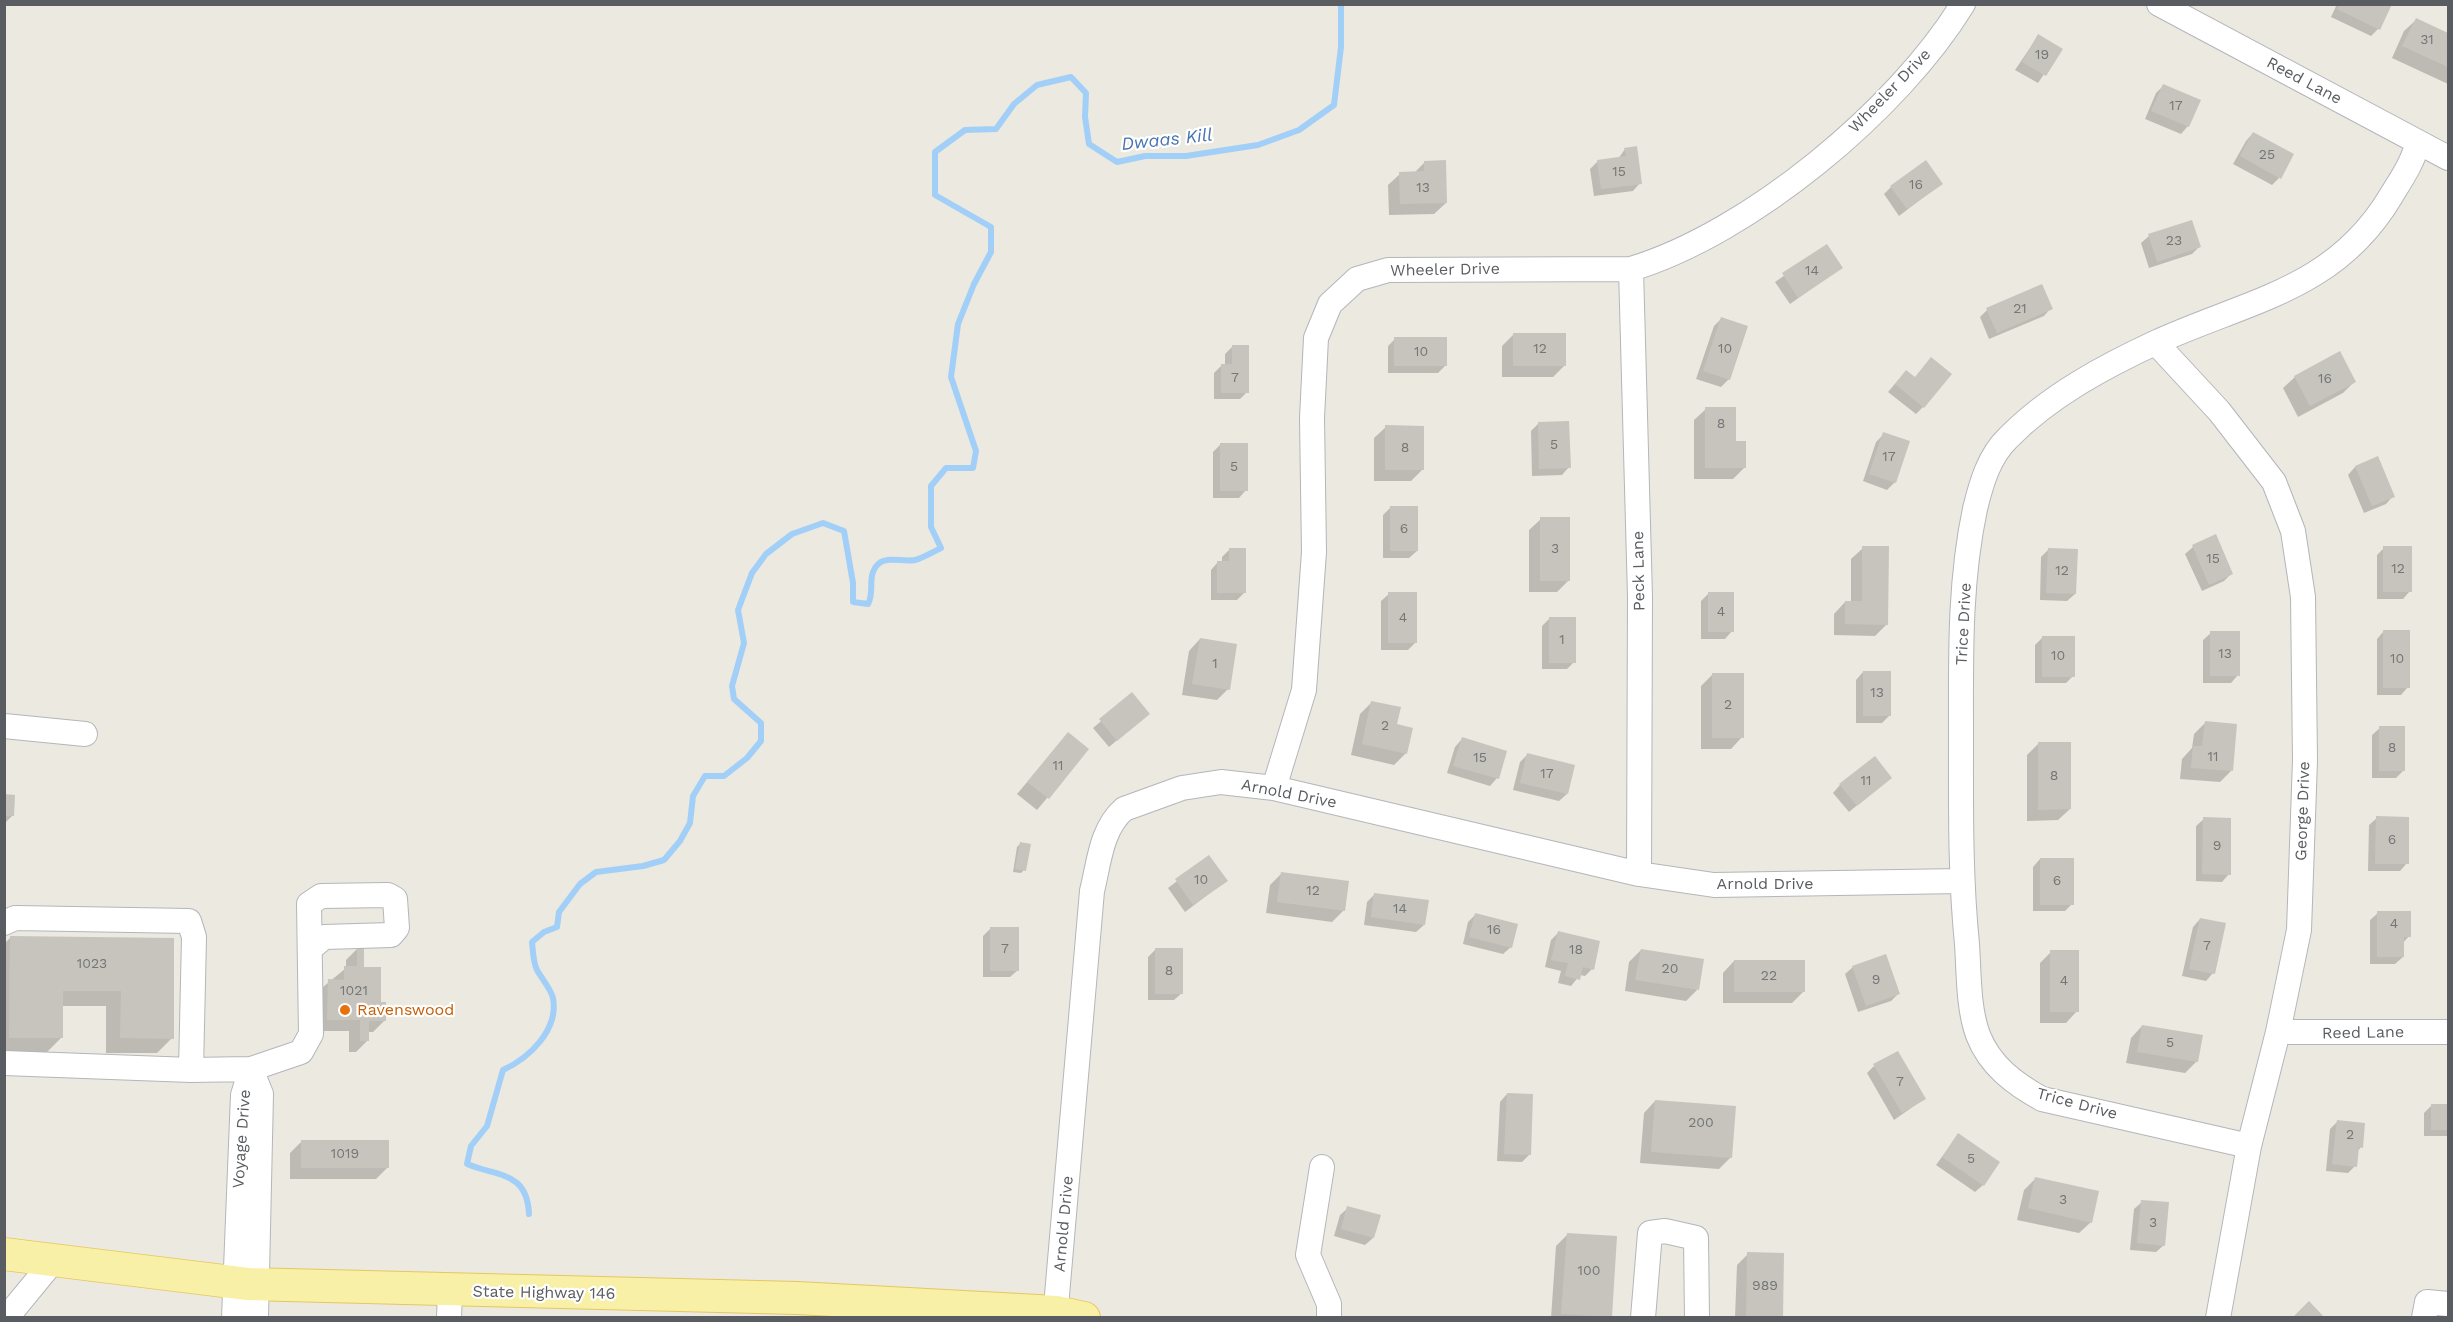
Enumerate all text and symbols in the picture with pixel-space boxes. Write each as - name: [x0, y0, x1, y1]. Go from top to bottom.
- house number: 31: [2420, 32, 2434, 48]
- street label: Wheeler Drive: [1845, 45, 1935, 137]
- house number: 19: [2035, 47, 2049, 63]
- street label: Reed Lane: [2263, 53, 2345, 109]
- house number: 17: [2169, 98, 2183, 114]
- water label: Dwaas Kill: [1120, 124, 1214, 156]
- house number: 25: [2259, 147, 2275, 163]
- house number: 15: [1612, 164, 1626, 180]
- house number: 16: [1909, 177, 1923, 193]
- house number: 13: [1416, 180, 1430, 196]
- house number: 23: [2166, 233, 2182, 249]
- street label: Wheeler Drive: [1390, 259, 1500, 281]
- house number: 14: [1805, 263, 1819, 279]
- house number: 21: [2013, 301, 2027, 317]
- house number: 12: [1533, 341, 1547, 357]
- house number: 10: [1718, 341, 1732, 357]
- house number: 10: [1414, 344, 1428, 360]
- house number: 7: [1231, 370, 1239, 386]
- house number: 16: [2318, 371, 2332, 387]
- house number: 8: [1717, 416, 1725, 432]
- house number: 5: [1550, 437, 1558, 453]
- house number: 8: [1401, 440, 1409, 456]
- house number: 17: [1882, 449, 1896, 465]
- house number: 5: [1230, 459, 1238, 475]
- house number: 6: [1400, 521, 1408, 537]
- street label: Peck Lane: [1629, 531, 1649, 611]
- house number: 3: [1551, 541, 1559, 557]
- house number: 15: [2206, 551, 2220, 567]
- house number: 12: [2391, 561, 2405, 577]
- house number: 12: [2055, 563, 2069, 579]
- street label: Trice Drive: [1952, 582, 1976, 666]
- house number: 4: [1717, 604, 1725, 620]
- house number: 4: [1399, 610, 1407, 626]
- house number: 1: [1559, 632, 1565, 648]
- house number: 13: [2218, 646, 2232, 662]
- house number: 10: [2051, 648, 2065, 664]
- house number: 10: [2390, 651, 2404, 667]
- house number: 1: [1212, 656, 1218, 672]
- house number: 13: [1870, 685, 1884, 701]
- house number: 2: [1724, 697, 1732, 713]
- house number: 2: [1381, 718, 1389, 734]
- house number: 8: [2388, 740, 2396, 756]
- house number: 11: [2208, 749, 2218, 765]
- house number: 15: [1473, 750, 1487, 766]
- house number: 11: [1053, 758, 1063, 774]
- street label: George Drive: [2292, 761, 2314, 861]
- house number: 17: [1540, 766, 1554, 782]
- house number: 8: [2050, 768, 2058, 784]
- house number: 11: [1861, 773, 1871, 789]
- street label: Arnold Drive: [1240, 775, 1338, 813]
- house number: 6: [2388, 832, 2396, 848]
- house number: 9: [2213, 838, 2221, 854]
- house number: 10: [1194, 872, 1208, 888]
- house number: 6: [2053, 873, 2061, 889]
- street label: Arnold Drive: [1717, 874, 1813, 894]
- house number: 12: [1306, 883, 1320, 899]
- house number: 14: [1393, 901, 1407, 917]
- house number: 4: [2390, 916, 2398, 932]
- house number: 16: [1487, 922, 1501, 938]
- house number: 7: [2203, 938, 2211, 954]
- house number: 7: [1001, 941, 1009, 957]
- house number: 18: [1569, 942, 1583, 958]
- house number: 1023: [77, 956, 107, 972]
- house number: 20: [1662, 961, 1678, 977]
- house number: 8: [1165, 963, 1173, 979]
- house number: 22: [1761, 968, 1777, 984]
- house number: 9: [1872, 972, 1880, 988]
- house number: 4: [2060, 973, 2068, 989]
- house number: 1021: [340, 983, 368, 999]
- place label: Ravenswood: [357, 1000, 454, 1020]
- marker: Ravenswood: [338, 1003, 352, 1017]
- street label: Reed Lane: [2322, 1023, 2404, 1043]
- house number: 5: [2166, 1035, 2174, 1051]
- house number: 7: [1896, 1074, 1904, 1090]
- street label: Trice Drive: [2035, 1084, 2119, 1124]
- street label: Voyage Drive: [229, 1089, 255, 1189]
- house number: 200: [1688, 1115, 1714, 1131]
- house number: 2: [2346, 1127, 2354, 1143]
- house number: 1019: [331, 1146, 359, 1162]
- house number: 5: [1967, 1151, 1975, 1167]
- street label: Arnold Drive: [1050, 1175, 1078, 1273]
- house number: 3: [2059, 1192, 2067, 1208]
- house number: 3: [2149, 1215, 2157, 1231]
- house number: 100: [1578, 1263, 1600, 1279]
- house number: 989: [1752, 1278, 1778, 1294]
- street label: State Highway 146: [473, 1282, 615, 1304]

